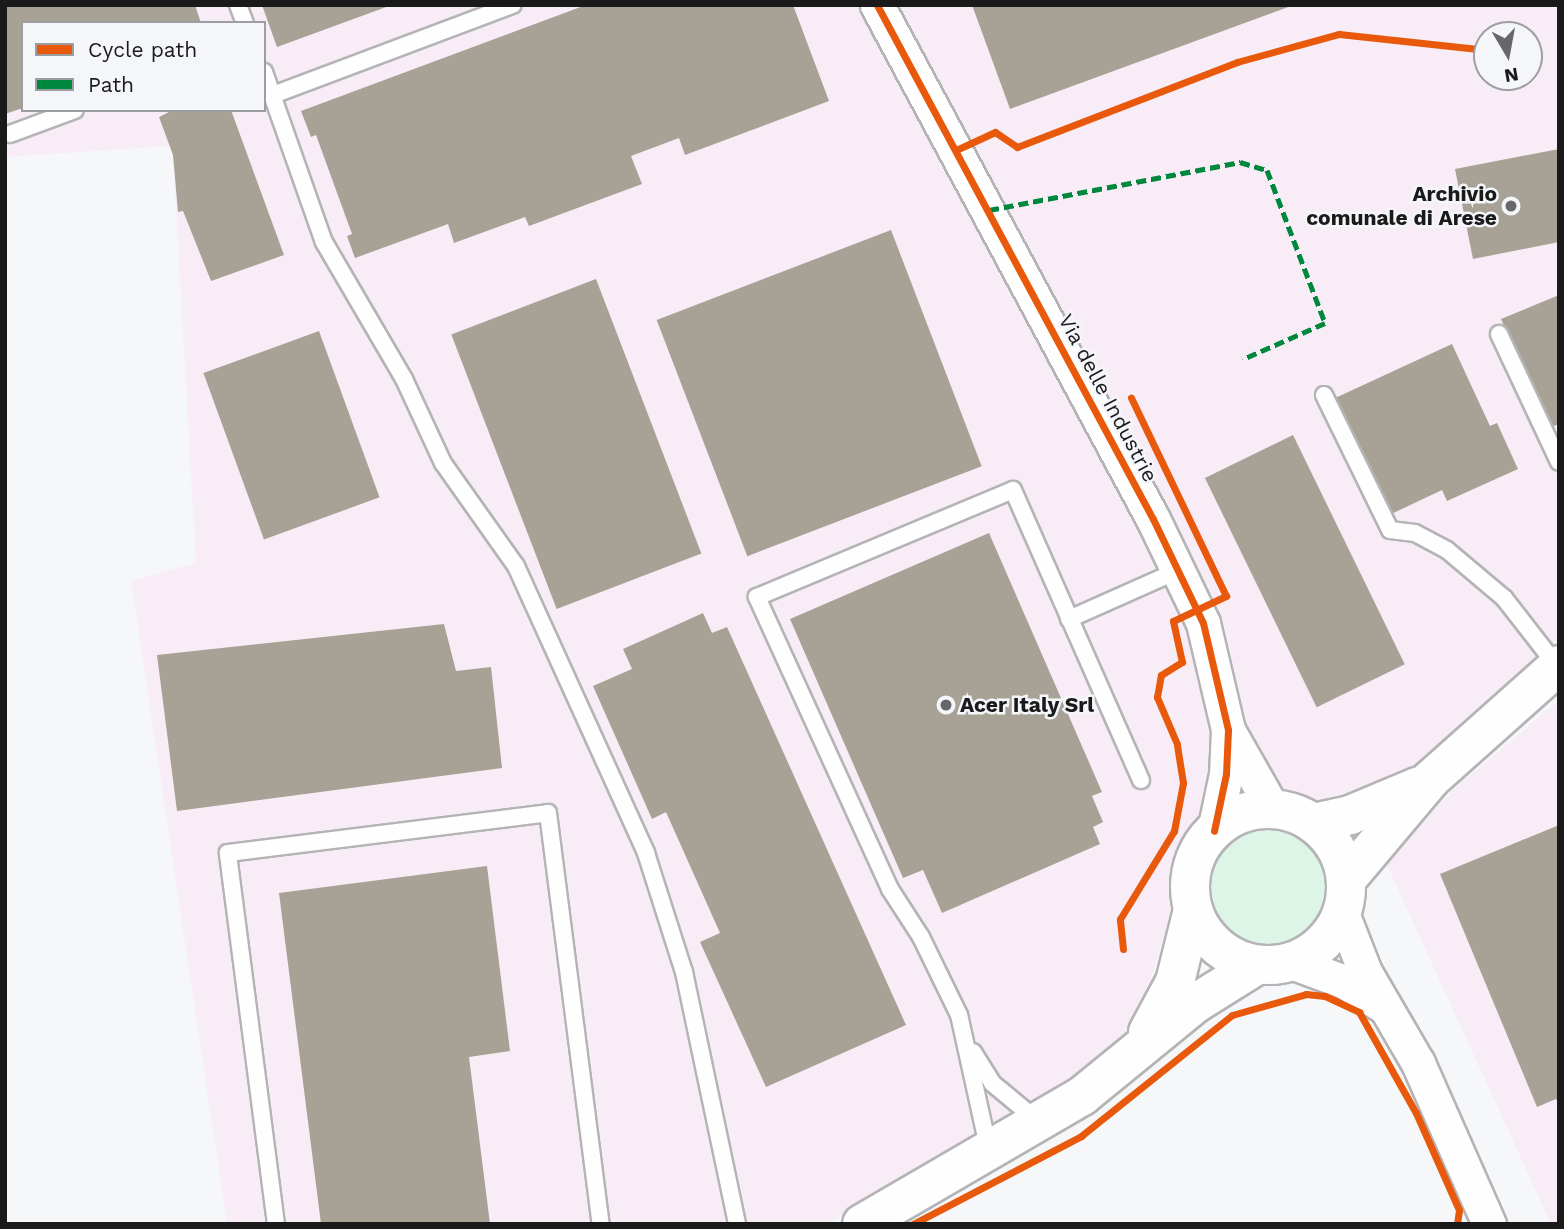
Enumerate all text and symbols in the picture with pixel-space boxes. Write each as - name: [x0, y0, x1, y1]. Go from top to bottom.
- legend: [21, 21, 266, 112]
- north arrow: [1473, 21, 1543, 91]
- text: Cycle path: [88, 37, 197, 62]
- text: N: [1502, 63, 1520, 88]
- text: Path: [88, 72, 134, 97]
- place label: Archivio comunale di Arese: [1306, 181, 1497, 231]
- marker: Archivio comunale di Arese: [1503, 198, 1519, 214]
- street label: Via delle Industrie: [1053, 310, 1163, 486]
- place label: Acer Italy Srl: [960, 692, 1095, 718]
- marker: Acer Italy Srl: [938, 697, 954, 713]

